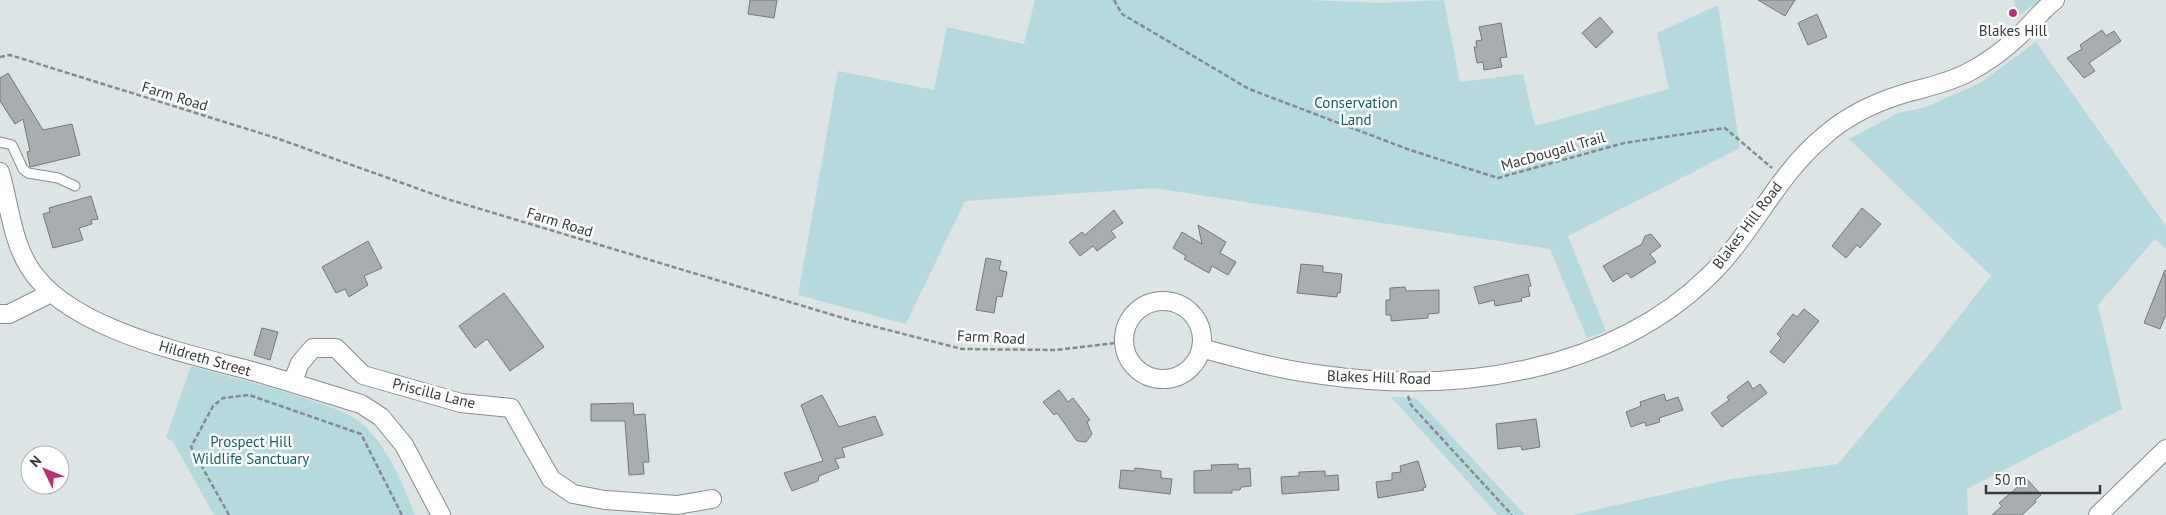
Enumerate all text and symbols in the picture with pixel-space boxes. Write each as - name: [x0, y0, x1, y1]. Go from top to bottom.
- marker: Blakes Hill: [2007, 7, 2019, 19]
- place label: Blakes Hill: [1979, 21, 2048, 40]
- street label: Farm Road: [140, 77, 210, 115]
- park label: Conservation Land: [1314, 93, 1398, 129]
- street label: MacDougall Trail: [1499, 127, 1608, 175]
- street label: Blakes Hill Road: [1708, 178, 1786, 272]
- street label: Farm Road: [525, 203, 595, 241]
- street label: Farm Road: [956, 326, 1026, 348]
- street label: Hildreth Street: [157, 336, 253, 380]
- street label: Blakes Hill Road: [1327, 366, 1431, 388]
- street label: Priscilla Lane: [390, 373, 478, 413]
- park label: Prospect Hill Wildlife Sanctuary: [193, 432, 309, 468]
- north arrow: [20, 445, 70, 495]
- text: N: [26, 452, 45, 471]
- scale bar: [1986, 462, 2100, 494]
- text: 50 m: [1994, 470, 2027, 489]

